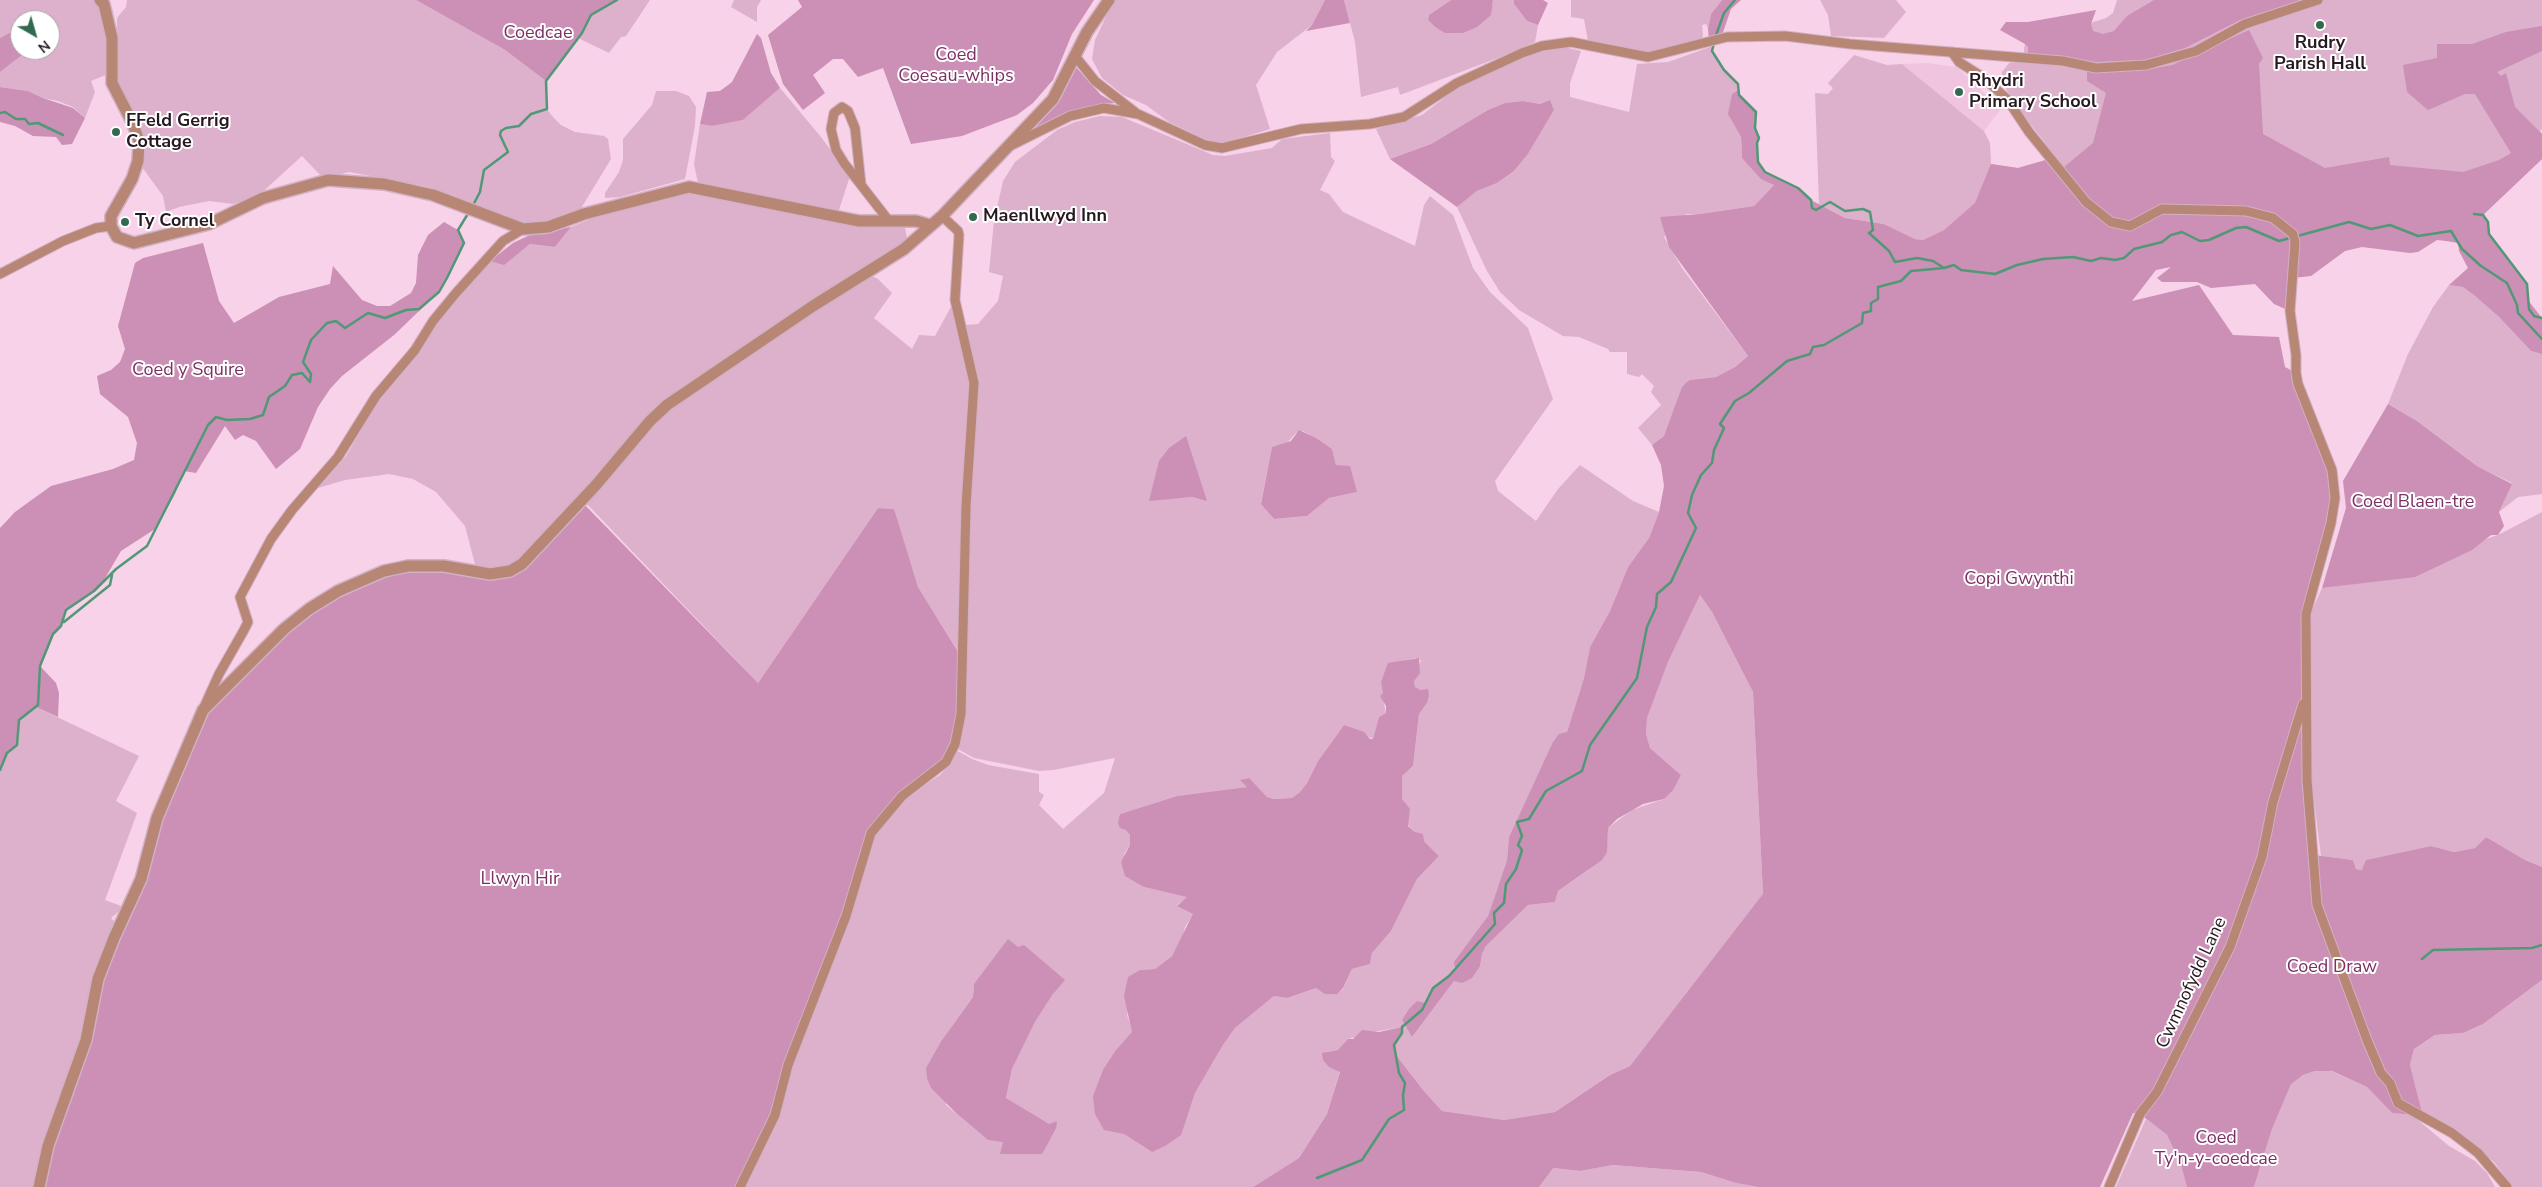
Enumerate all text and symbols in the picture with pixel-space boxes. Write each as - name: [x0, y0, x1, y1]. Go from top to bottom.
- north arrow: [10, 10, 60, 60]
- marker: Rudry Parish Hall: [2314, 19, 2326, 31]
- park label: Coedcae: [504, 23, 572, 45]
- place label: Rudry Parish Hall: [2274, 33, 2366, 76]
- text: N: [34, 36, 54, 57]
- park label: Coed Coesau-whips: [898, 45, 1014, 88]
- place label: Rhydri Primary School: [1969, 71, 2097, 114]
- marker: Rhydri Primary School: [1953, 86, 1965, 98]
- place label: FFeld Gerrig Cottage: [126, 111, 230, 154]
- marker: FFeld Gerrig Cottage: [110, 126, 122, 138]
- place label: Maenllwyd Inn: [983, 206, 1107, 228]
- place label: Ty Cornel: [135, 211, 214, 233]
- marker: Maenllwyd Inn: [967, 211, 979, 223]
- marker: Ty Cornel: [119, 216, 131, 228]
- park label: Coed y Squire: [132, 360, 244, 382]
- park label: Coed Blaen-tre: [2352, 492, 2474, 514]
- park label: Copi Gwynthi: [1964, 569, 2074, 591]
- park label: Llwyn Hir: [481, 869, 559, 891]
- street label: Cwmnofydd Lane: [2152, 914, 2232, 1052]
- park label: Coed Draw: [2287, 957, 2377, 979]
- park label: Coed Ty'n-y-coedcae: [2155, 1128, 2277, 1170]

